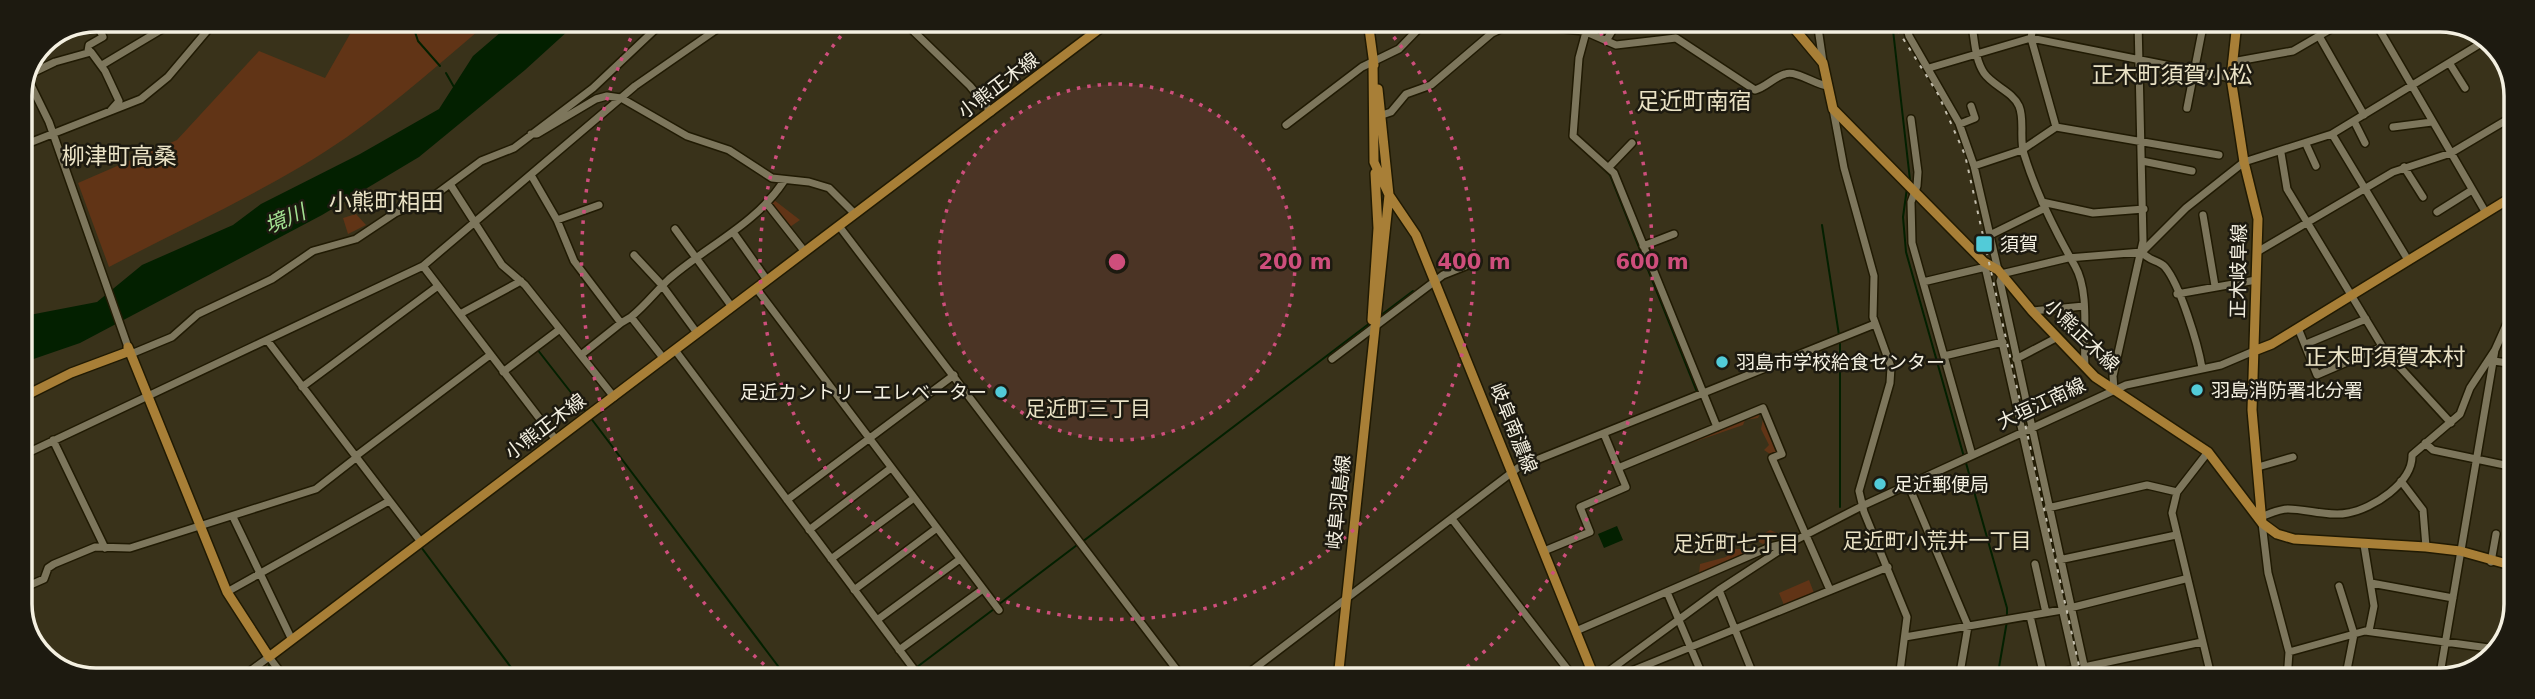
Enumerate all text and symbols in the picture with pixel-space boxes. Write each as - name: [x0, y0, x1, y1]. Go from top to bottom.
- street label: 小熊正木線: [953, 48, 1043, 122]
- district label: 正木町須賀小松: [2092, 62, 2253, 88]
- district label: 足近町南宿: [1637, 88, 1752, 114]
- district label: 柳津町高桑: [62, 143, 177, 169]
- district label: 小熊町相田: [329, 189, 444, 215]
- water label: 境川: [261, 199, 311, 238]
- street label: 正木岐阜線: [2226, 223, 2250, 319]
- place label: 須賀: [2000, 233, 2038, 255]
- marker: 須賀: [1974, 234, 1994, 254]
- centre of rings: [1105, 250, 1129, 274]
- text: 200 m: [1258, 250, 1332, 274]
- text: 400 m: [1437, 250, 1511, 274]
- text: 600 m: [1615, 250, 1689, 274]
- street label: 小熊正木線: [2040, 294, 2124, 376]
- district label: 正木町須賀本村: [2305, 344, 2466, 370]
- place label: 羽島市学校給食センター: [1736, 351, 1945, 373]
- marker: 羽島市学校給食センター: [1714, 354, 1730, 370]
- street label: 大垣江南線: [1993, 373, 2089, 433]
- place label: 羽島消防署北分署: [2211, 379, 2363, 401]
- street label: 岐阜南濃線: [1486, 380, 1542, 476]
- place label: 足近カントリーエレベーター: [740, 381, 987, 403]
- marker: 羽島消防署北分署: [2189, 382, 2205, 398]
- marker: 足近カントリーエレベーター: [993, 384, 1009, 400]
- street label: 小熊正木線: [500, 389, 590, 463]
- district label: 足近町三丁目: [1025, 397, 1151, 421]
- street label: 岐阜羽島線: [1322, 454, 1354, 550]
- place label: 足近郵便局: [1894, 473, 1989, 495]
- marker: 足近郵便局: [1872, 476, 1888, 492]
- district label: 足近町小荒井一丁目: [1843, 529, 2032, 553]
- district label: 足近町七丁目: [1673, 532, 1799, 556]

